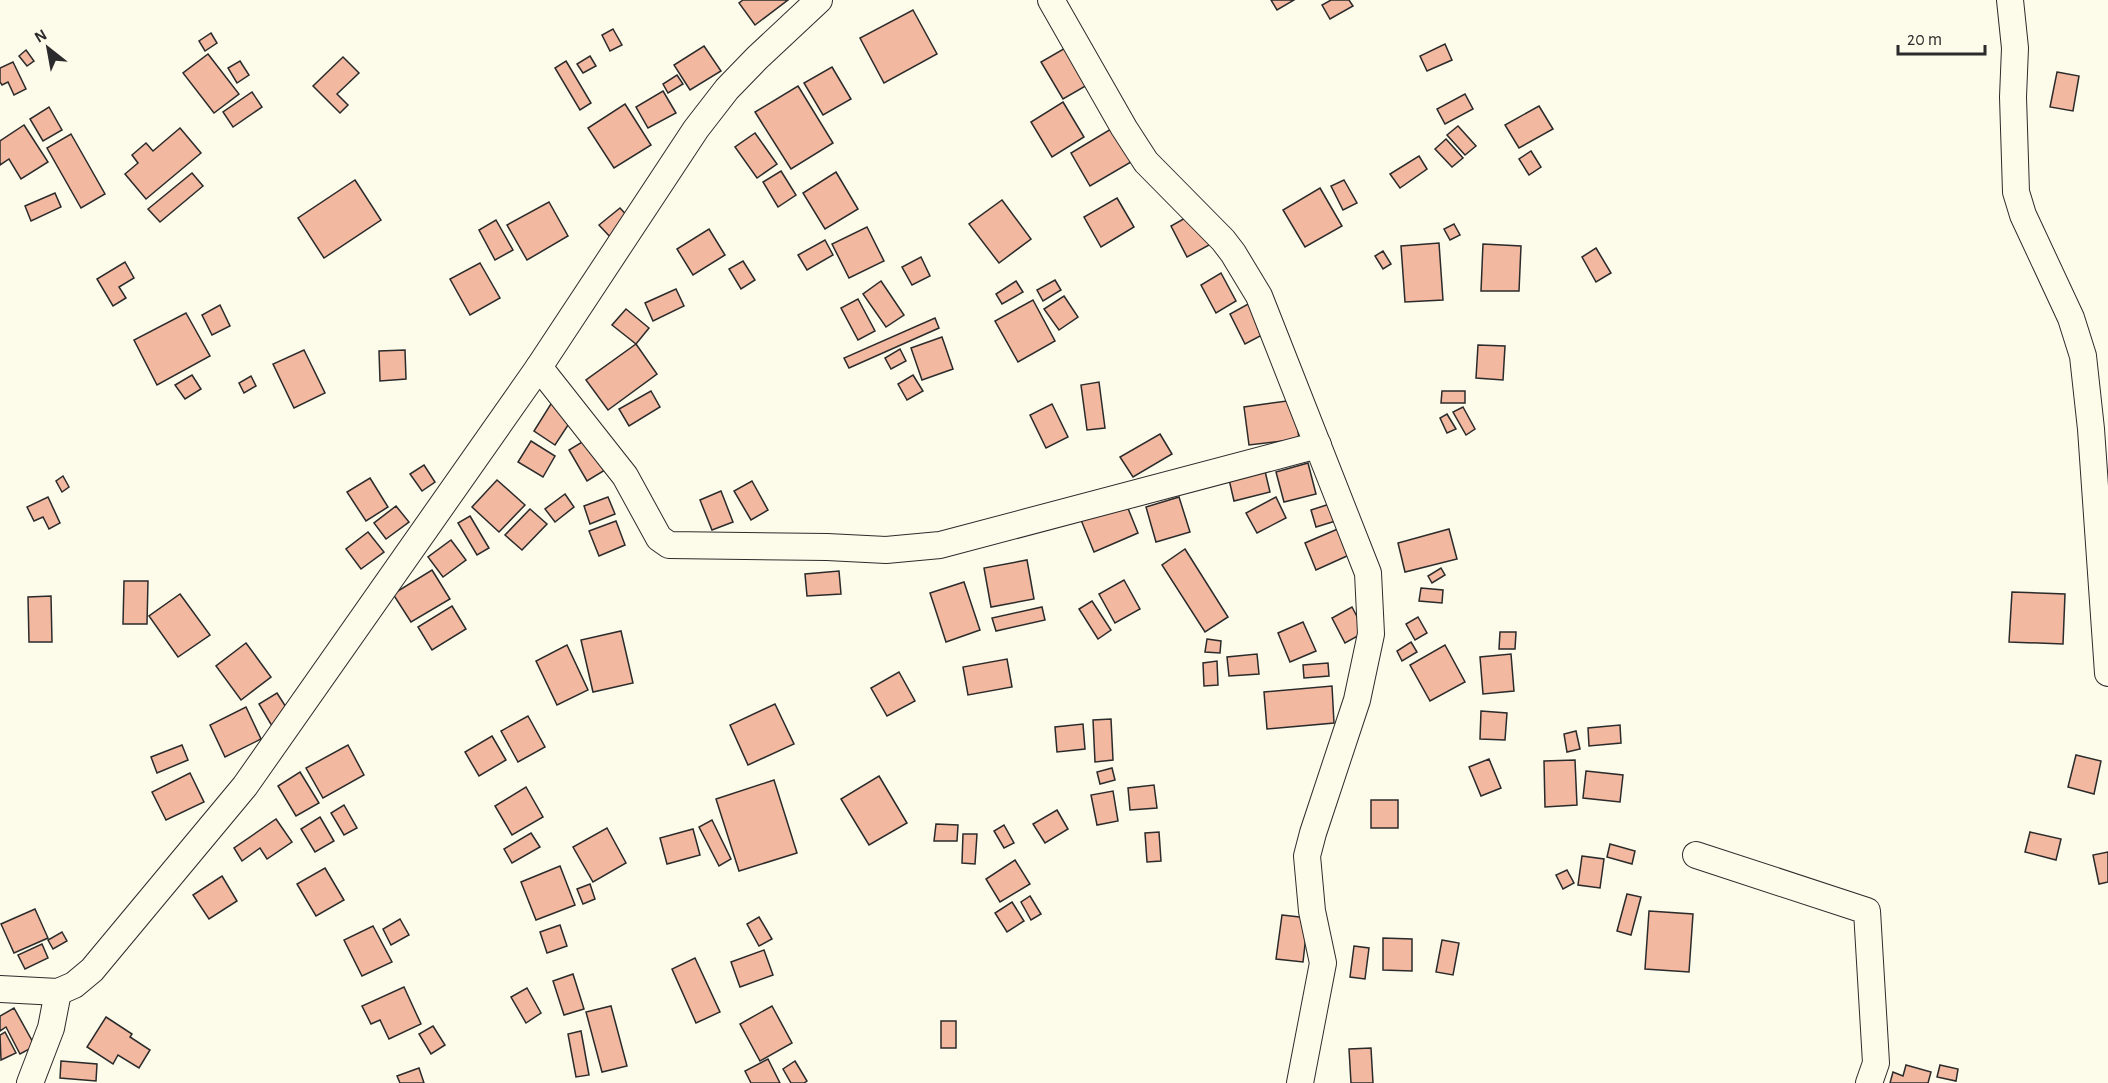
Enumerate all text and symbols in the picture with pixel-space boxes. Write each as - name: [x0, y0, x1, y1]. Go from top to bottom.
- north arrow: [18, 18, 78, 78]
- scale bar: [1898, 18, 1985, 56]
- text: N: [32, 26, 50, 46]
- text: 20 m: [1907, 31, 1942, 49]

